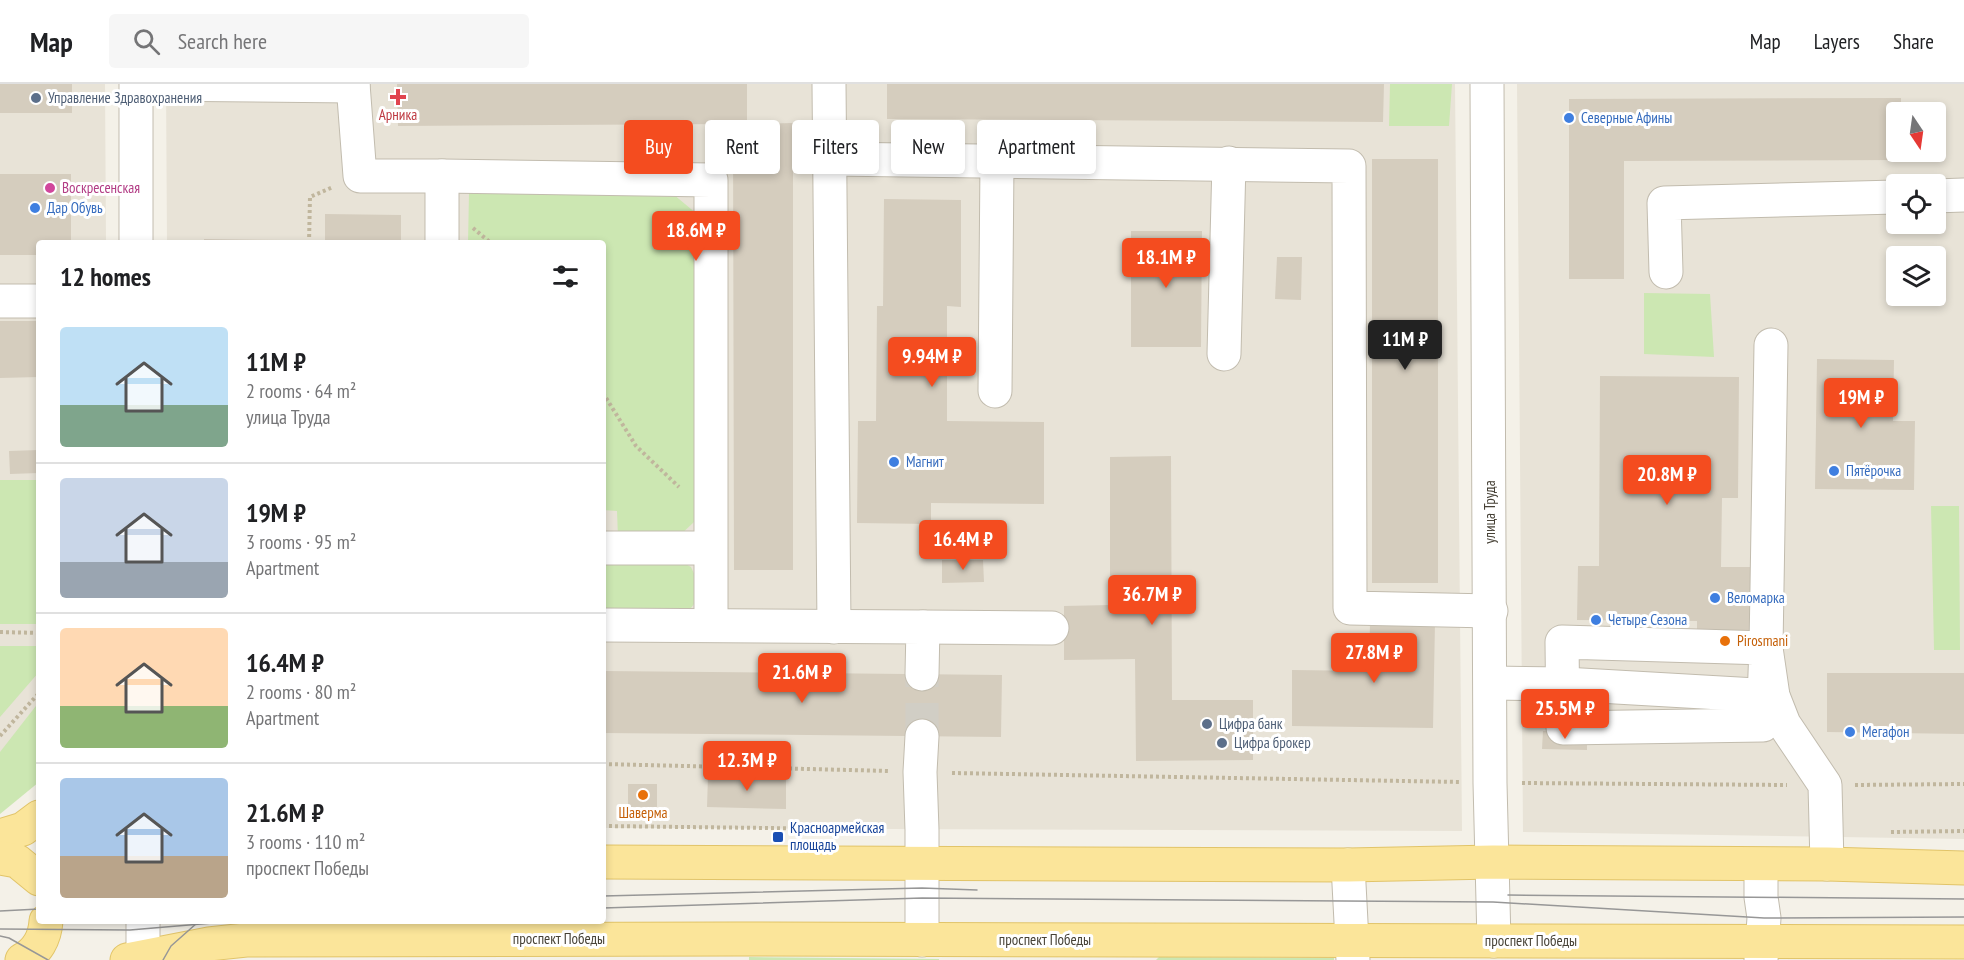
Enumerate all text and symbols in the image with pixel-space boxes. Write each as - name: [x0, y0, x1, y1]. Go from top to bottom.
- search box: [109, 14, 529, 68]
- text: Map: [30, 23, 73, 60]
- icon: search: [130, 25, 163, 58]
- text: Search here: [178, 27, 267, 55]
- text: Map: [1750, 28, 1781, 55]
- text: Layers: [1814, 28, 1860, 55]
- text: Share: [1893, 28, 1934, 55]
- place label: Управление Здравохранения: [48, 88, 202, 107]
- marker: Арника: [391, 90, 405, 104]
- marker: Управление Здравохранения: [29, 91, 43, 105]
- north arrow: [1886, 102, 1946, 162]
- map controls: [1886, 102, 1946, 306]
- place label: Арника: [379, 105, 417, 124]
- place label: Северные Афины: [1581, 108, 1672, 127]
- marker: Северные Афины: [1562, 111, 1576, 125]
- chip: Buy: [624, 120, 693, 174]
- chip: Rent: [705, 120, 780, 174]
- chip: Filters: [792, 120, 879, 174]
- chip: New: [891, 120, 965, 174]
- chip: Apartment: [977, 120, 1096, 174]
- button: locate: [1886, 174, 1946, 234]
- place label: Воскресенская: [62, 178, 140, 197]
- marker: Воскресенская: [43, 181, 57, 195]
- place label: Дар Обувь: [47, 198, 103, 217]
- marker: Дар Обувь: [28, 201, 42, 215]
- pin: 18.6M ₽: [641, 211, 751, 262]
- text: 18.6M ₽: [666, 217, 726, 243]
- pin: 18.1M ₽: [1111, 238, 1221, 289]
- text: 18.1M ₽: [1136, 244, 1196, 270]
- button: layers: [1886, 246, 1946, 306]
- text: 12 homes: [60, 260, 151, 293]
- icon: filters: [549, 260, 582, 293]
- pin: 11M ₽: [1363, 320, 1447, 371]
- text: 11M ₽: [1382, 326, 1428, 352]
- pin: 9.94M ₽: [877, 337, 987, 388]
- text: 9.94M ₽: [902, 343, 962, 369]
- text: 11M ₽: [246, 345, 306, 378]
- icon: home: [108, 351, 180, 423]
- text: 2 rooms · 64 m²: [246, 378, 356, 404]
- pin: 19M ₽: [1819, 378, 1903, 429]
- text: 19M ₽: [1838, 384, 1884, 410]
- text: улица Труда: [246, 404, 330, 430]
- place label: Магнит: [906, 452, 944, 471]
- marker: Магнит: [887, 455, 901, 469]
- pin: 20.8M ₽: [1612, 455, 1722, 506]
- text: 20.8M ₽: [1637, 461, 1697, 487]
- place label: Пятёрочка: [1846, 461, 1901, 480]
- marker: Пятёрочка: [1827, 464, 1841, 478]
- street label: улица Труда: [1480, 480, 1499, 544]
- text: 19M ₽: [246, 496, 306, 529]
- icon: home: [108, 502, 180, 574]
- pin: 16.4M ₽: [908, 520, 1018, 571]
- text: 16.4M ₽: [933, 526, 993, 552]
- text: 3 rooms · 95 m²: [246, 529, 356, 555]
- text: Apartment: [246, 555, 319, 581]
- pin: 36.7M ₽: [1097, 575, 1207, 626]
- text: 36.7M ₽: [1122, 581, 1182, 607]
- place label: Веломарка: [1727, 588, 1785, 607]
- marker: Веломарка: [1708, 591, 1722, 605]
- place label: Четыре Сезона: [1608, 610, 1687, 629]
- marker: Четыре Сезона: [1589, 613, 1603, 627]
- place label: Pirosmani: [1737, 631, 1788, 650]
- pin: 27.8M ₽: [1319, 633, 1429, 684]
- marker: Pirosmani: [1718, 634, 1732, 648]
- text: 27.8M ₽: [1345, 639, 1403, 665]
- text: 16.4M ₽: [246, 646, 324, 679]
- icon: home: [108, 652, 180, 724]
- pin: 21.6M ₽: [747, 653, 857, 704]
- text: 21.6M ₽: [772, 659, 832, 685]
- text: 2 rooms · 80 m²: [246, 679, 356, 705]
- pin: 25.5M ₽: [1510, 689, 1620, 740]
- text: 25.5M ₽: [1535, 695, 1595, 721]
- text: Apartment: [246, 705, 319, 731]
- place label: Цифра банк: [1219, 714, 1283, 733]
- marker: Цифра банк: [1200, 717, 1214, 731]
- place label: Мегафон: [1862, 722, 1909, 741]
- marker: Мегафон: [1843, 725, 1857, 739]
- place label: Цифра брокер: [1234, 733, 1311, 752]
- marker: Цифра брокер: [1215, 736, 1229, 750]
- pin: 12.3M ₽: [692, 741, 802, 792]
- text: 12.3M ₽: [717, 747, 777, 773]
- marker: Шаверма: [636, 788, 650, 802]
- text: 21.6M ₽: [246, 796, 324, 829]
- icon: home: [108, 802, 180, 874]
- place label: Шаверма: [618, 803, 668, 822]
- place label: Красноармейская площадь: [790, 818, 885, 854]
- text: 3 rooms · 110 m²: [246, 829, 365, 855]
- marker: Красноармейская площадь: [771, 830, 785, 844]
- text: проспект Победы: [246, 855, 369, 881]
- street label: проспект Победы: [513, 929, 605, 948]
- street label: проспект Победы: [999, 930, 1091, 949]
- street label: проспект Победы: [1485, 931, 1577, 950]

